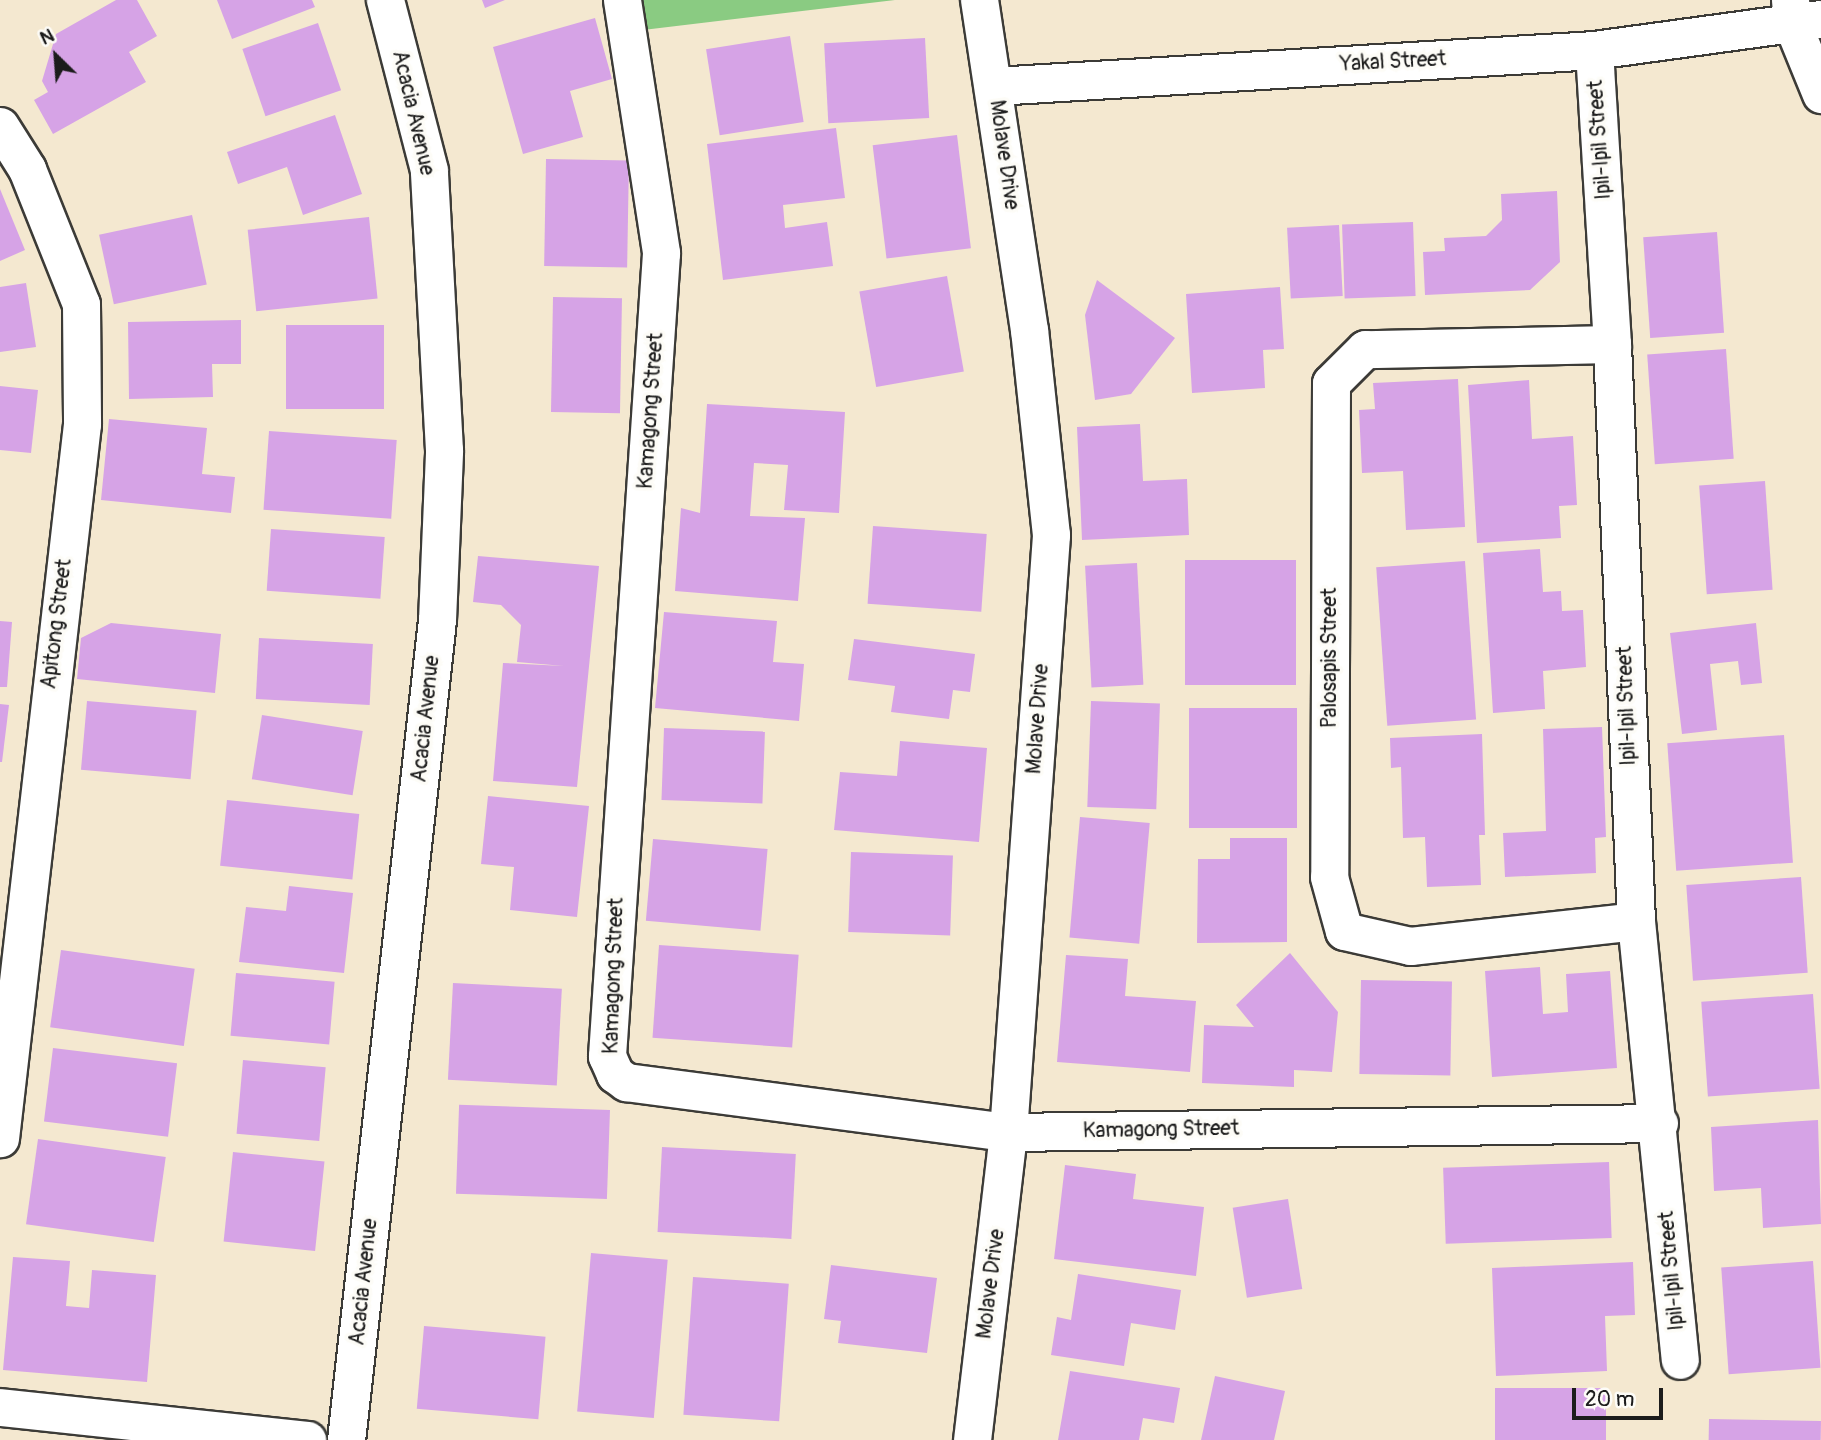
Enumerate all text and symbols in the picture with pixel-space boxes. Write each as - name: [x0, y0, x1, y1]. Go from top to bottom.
- north arrow: [21, 21, 91, 91]
- text: N: [36, 23, 58, 51]
- street label: Yakal Street: [1339, 47, 1447, 77]
- street label: Acacia Avenue: [386, 48, 440, 178]
- street label: Ipil-Ipil Street: [1583, 79, 1617, 201]
- street label: Molave Drive: [984, 99, 1024, 211]
- street label: Kamagong Street: [633, 332, 669, 490]
- street label: Apitong Street: [37, 558, 77, 690]
- street label: Palosapis Street: [1317, 588, 1343, 728]
- street label: Ipil-Ipil Street: [1612, 646, 1642, 766]
- street label: Acacia Avenue: [407, 654, 445, 784]
- street label: Molave Drive: [1022, 663, 1054, 775]
- street label: Kamagong Street: [599, 897, 629, 1055]
- street label: Kamagong Street: [1083, 1116, 1239, 1144]
- street label: Ipil-Ipil Street: [1654, 1210, 1690, 1332]
- street label: Acacia Avenue: [345, 1217, 383, 1347]
- street label: Molave Drive: [972, 1228, 1010, 1340]
- scale bar: [1576, 1374, 1667, 1418]
- text: 20 m: [1585, 1386, 1634, 1413]

